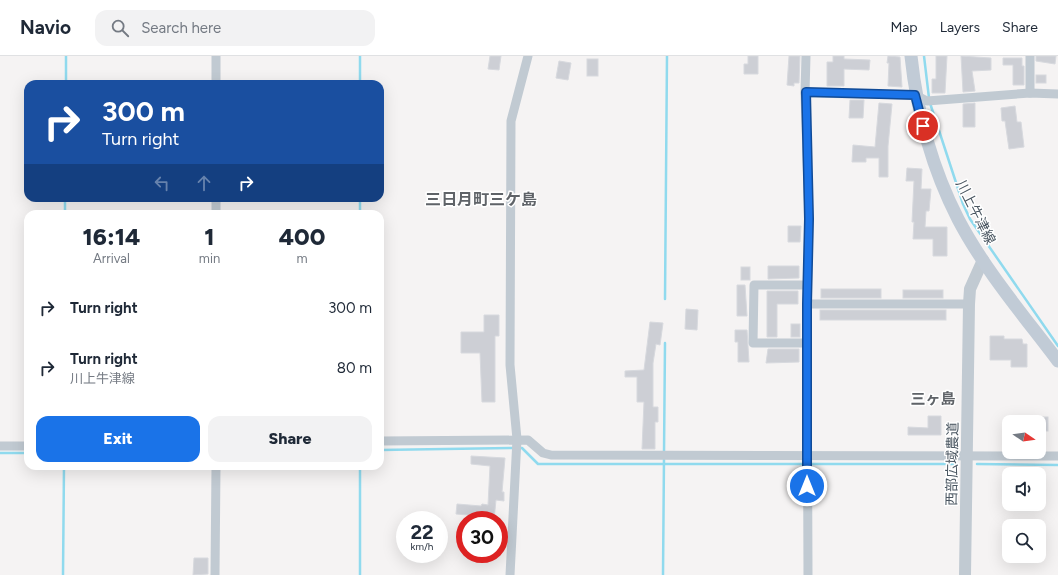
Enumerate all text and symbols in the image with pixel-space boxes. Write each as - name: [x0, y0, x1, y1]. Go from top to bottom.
- search box: [95, 10, 375, 46]
- text: Navio: [20, 16, 71, 39]
- icon: search: [109, 17, 131, 39]
- text: Search here: [141, 19, 221, 37]
- text: Map: [890, 19, 918, 36]
- text: Layers: [940, 19, 980, 36]
- text: Share: [1002, 19, 1038, 36]
- text: 300 m: [102, 94, 185, 128]
- icon: right: [36, 96, 88, 148]
- pin: [906, 109, 940, 143]
- icon: arrive: [912, 115, 934, 137]
- text: Turn right: [102, 128, 179, 150]
- icon: left: [151, 172, 173, 194]
- icon: ahead: [193, 172, 215, 194]
- icon: right: [235, 172, 257, 194]
- street label: 川上牛津線: [952, 177, 999, 247]
- district label: 三日月町三ケ島: [425, 190, 537, 209]
- text: 16:14: [83, 222, 140, 251]
- text: 1: [204, 222, 215, 251]
- text: 400: [279, 222, 325, 251]
- text: Arrival: [93, 251, 130, 266]
- text: min: [199, 251, 220, 266]
- text: m: [297, 251, 308, 266]
- icon: right: [36, 297, 58, 319]
- text: Turn right: [70, 299, 138, 317]
- text: 300 m: [328, 299, 372, 317]
- text: Turn right: [70, 350, 138, 368]
- icon: right: [36, 357, 58, 379]
- text: 80 m: [337, 359, 372, 377]
- text: 川上牛津線: [70, 371, 135, 386]
- district label: 三ヶ島: [910, 390, 956, 408]
- north arrow: [1002, 415, 1046, 459]
- map controls: [1002, 415, 1046, 563]
- button: Exit: [36, 416, 200, 462]
- button: Share: [208, 416, 372, 462]
- street label: 西部広域農道: [943, 422, 962, 506]
- position arrow: [786, 465, 828, 507]
- button: sound: [1002, 467, 1046, 511]
- speed limit sign: 30: [456, 511, 508, 563]
- button: search: [1002, 519, 1046, 563]
- text: 22: [410, 520, 434, 544]
- text: km/h: [411, 540, 433, 553]

